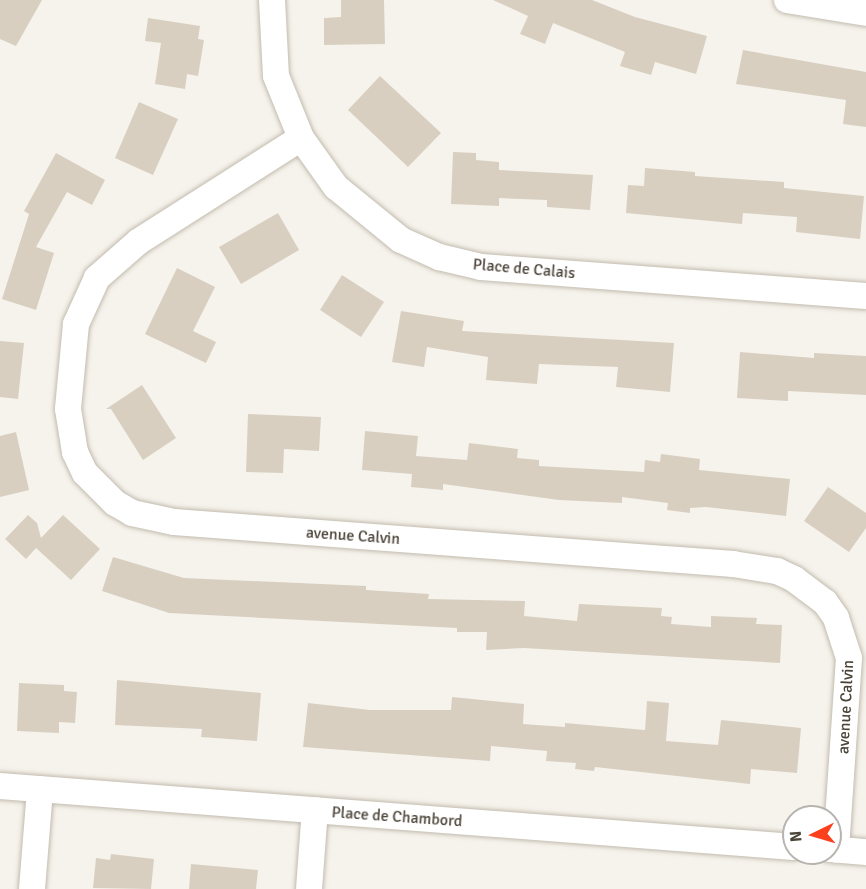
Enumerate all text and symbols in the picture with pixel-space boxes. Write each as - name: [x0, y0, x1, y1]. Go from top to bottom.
- street label: Place de Calais: [472, 255, 576, 283]
- street label: avenue Calvin: [305, 523, 401, 549]
- street label: avenue Calvin: [834, 659, 858, 755]
- street label: Place de Chambord: [331, 803, 463, 831]
- north arrow: [782, 805, 842, 865]
- text: N: [786, 830, 807, 843]

